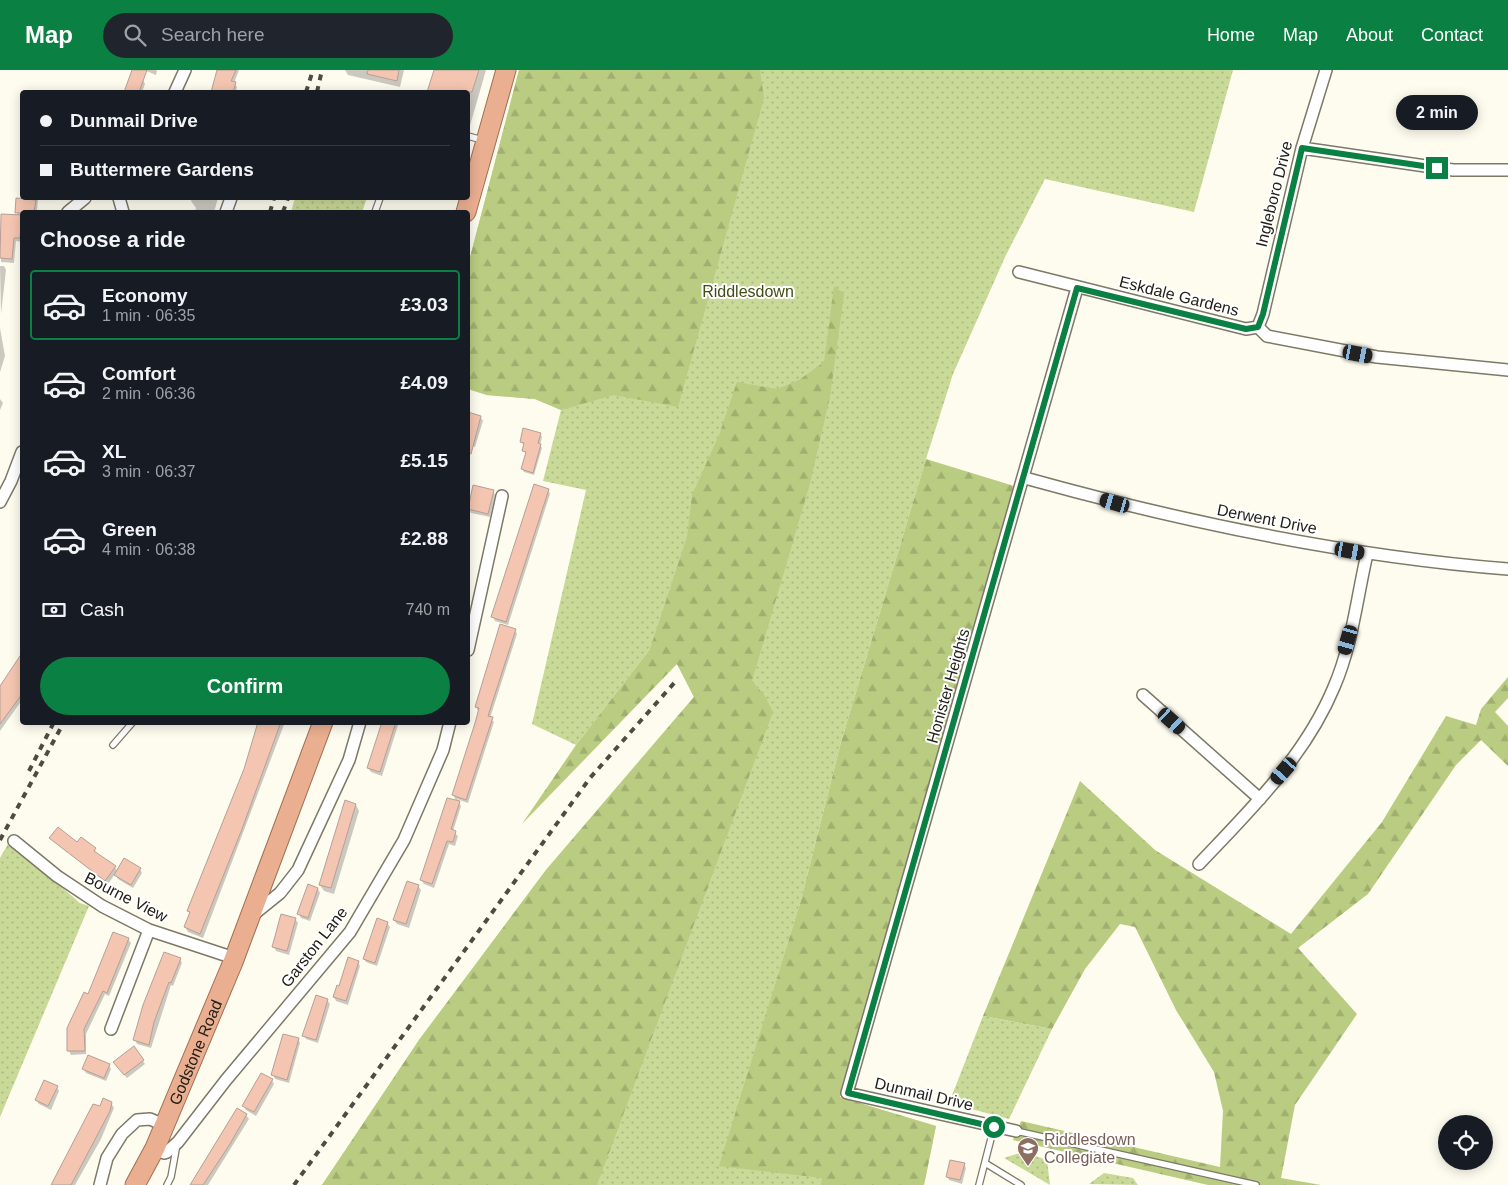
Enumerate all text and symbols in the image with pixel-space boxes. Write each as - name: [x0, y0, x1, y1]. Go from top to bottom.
- search box: [103, 13, 453, 58]
- text: Map: [25, 21, 73, 48]
- icon: search: [121, 21, 149, 49]
- text: Search here: [161, 24, 265, 45]
- text: Home: [1207, 25, 1255, 45]
- text: Map: [1283, 25, 1318, 45]
- text: About: [1346, 25, 1393, 45]
- text: Contact: [1421, 25, 1483, 45]
- callout: 2 min: [1396, 96, 1478, 131]
- text: 2 min: [1416, 104, 1458, 121]
- text: Dunmail Drive: [70, 110, 198, 131]
- street label: Ingleboro Drive: [1253, 139, 1295, 249]
- route end: [1426, 157, 1448, 179]
- text: Buttermere Gardens: [70, 159, 254, 180]
- text: Choose a ride: [40, 227, 185, 252]
- street label: Eskdale Gardens: [1117, 273, 1241, 319]
- icon: car: [42, 283, 87, 328]
- park label: Riddlesdown: [702, 283, 794, 300]
- text: Economy: [102, 285, 188, 306]
- text: £3.03: [400, 294, 448, 315]
- text: 1 min · 06:35: [102, 307, 195, 324]
- car: [1341, 344, 1374, 364]
- icon: car: [42, 361, 87, 406]
- text: Comfort: [102, 363, 176, 384]
- text: £4.09: [400, 372, 448, 393]
- text: 2 min · 06:36: [102, 385, 195, 402]
- icon: car: [42, 439, 87, 484]
- text: XL: [102, 441, 126, 462]
- text: £5.15: [400, 450, 448, 471]
- text: 3 min · 06:37: [102, 463, 195, 480]
- car: [1098, 492, 1131, 514]
- street label: Derwent Drive: [1216, 501, 1318, 537]
- icon: car: [42, 517, 87, 562]
- text: Green: [102, 519, 157, 540]
- text: £2.88: [400, 528, 448, 549]
- text: 4 min · 06:38: [102, 541, 195, 558]
- car: [1333, 541, 1366, 561]
- icon: cash: [40, 596, 68, 624]
- text: Cash: [80, 599, 124, 620]
- text: 740 m: [406, 601, 450, 618]
- car: [1336, 624, 1359, 656]
- street label: Honister Heights: [924, 627, 972, 745]
- button: Confirm: [40, 657, 450, 715]
- car: [1155, 705, 1188, 737]
- car: [1268, 755, 1299, 787]
- street label: Bourne View: [82, 869, 171, 925]
- street label: Garston Lane: [277, 903, 351, 990]
- street label: Godstone Road: [166, 997, 225, 1107]
- street label: Dunmail Drive: [873, 1074, 975, 1114]
- map controls: [1438, 1115, 1493, 1170]
- button: locate: [1438, 1115, 1493, 1170]
- route start: [983, 1116, 1005, 1138]
- place label: Riddlesdown Collegiate: [1044, 1131, 1136, 1166]
- school or university icon: Riddlesdown Collegiate: [1016, 1136, 1040, 1167]

